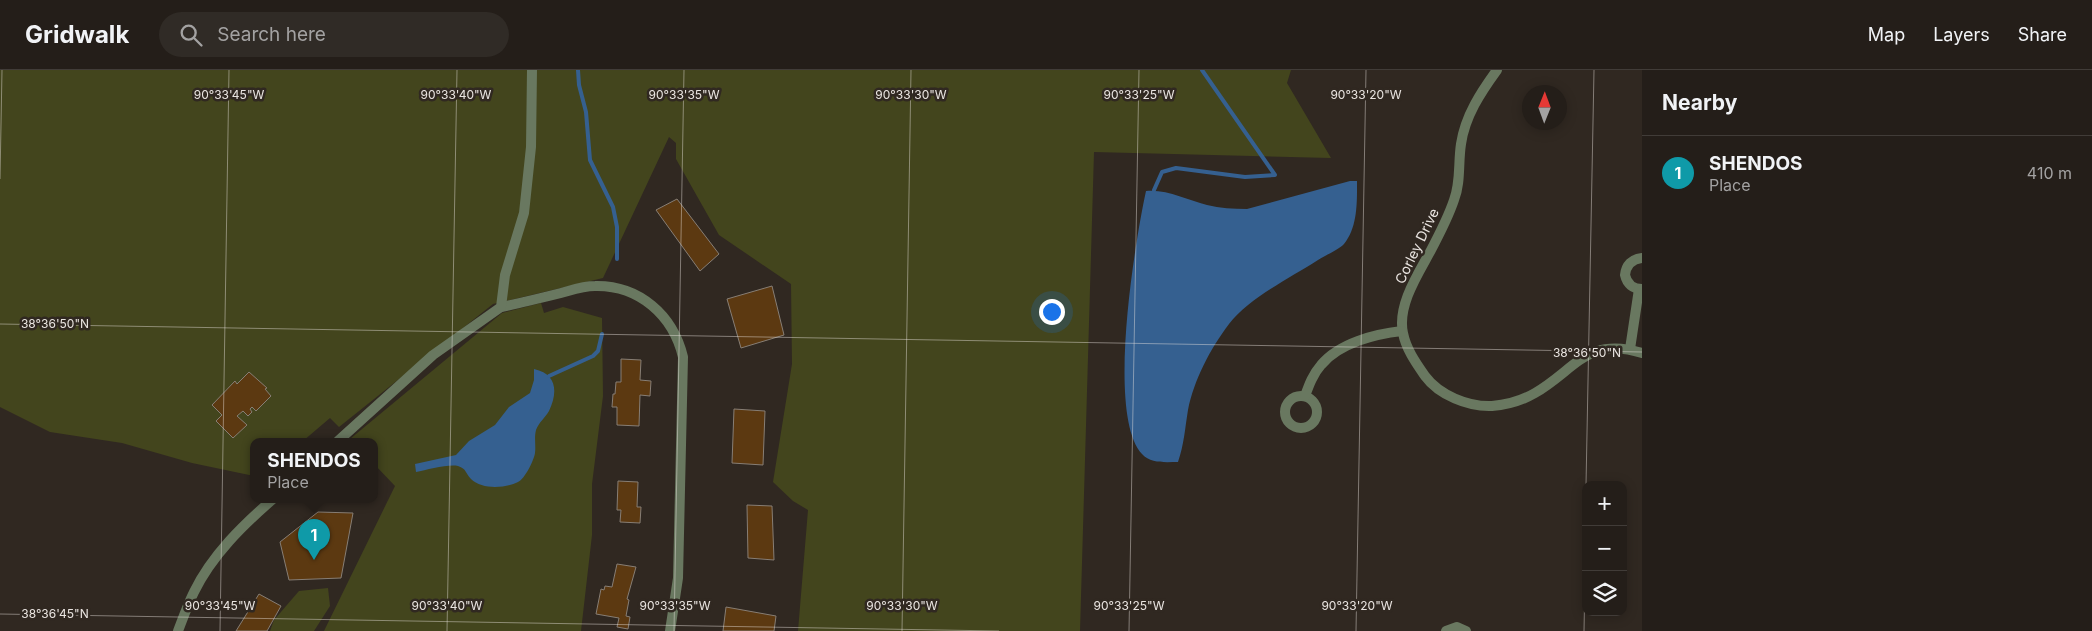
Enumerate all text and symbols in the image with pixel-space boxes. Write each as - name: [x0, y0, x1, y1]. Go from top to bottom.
- search box: [159, 12, 509, 57]
- text: Gridwalk: [25, 20, 129, 49]
- icon: search: [177, 21, 205, 49]
- text: Search here: [217, 23, 326, 46]
- text: Map: [1868, 24, 1905, 45]
- text: Layers: [1933, 24, 1990, 45]
- text: Share: [2018, 24, 2067, 45]
- north arrow: [1522, 85, 1567, 130]
- text: 90°33'45"W: [194, 87, 264, 102]
- text: 90°33'40"W: [421, 87, 492, 102]
- text: 90°33'35"W: [648, 87, 720, 102]
- text: 90°33'30"W: [875, 87, 947, 102]
- text: 90°33'25"W: [1104, 87, 1175, 102]
- text: 90°33'20"W: [1330, 87, 1402, 102]
- text: Nearby: [1662, 90, 1737, 115]
- text: SHENDOS: [1709, 152, 1802, 175]
- text: 1: [1675, 163, 1681, 183]
- text: 410 m: [2027, 163, 2072, 183]
- text: Place: [1709, 175, 1751, 195]
- street label: Corley Drive: [1391, 205, 1442, 286]
- your location: [1039, 299, 1065, 325]
- text: 38°36'50"N: [21, 316, 89, 331]
- text: 38°36'50"N: [1553, 345, 1621, 360]
- popup: [250, 438, 378, 503]
- text: SHENDOS: [267, 449, 361, 472]
- text: Place: [267, 472, 309, 492]
- map controls: [1582, 481, 1627, 616]
- button: +: [1582, 481, 1627, 526]
- pin: 1: [298, 519, 330, 560]
- button: −: [1582, 526, 1627, 571]
- button: layers: [1582, 571, 1627, 616]
- text: 90°33'45"W: [185, 598, 255, 613]
- text: 90°33'40"W: [412, 598, 483, 613]
- text: 90°33'35"W: [639, 598, 711, 613]
- text: 90°33'30"W: [866, 598, 938, 613]
- text: 90°33'25"W: [1094, 598, 1165, 613]
- text: 90°33'20"W: [1321, 598, 1393, 613]
- text: 38°36'45"N: [21, 606, 89, 621]

